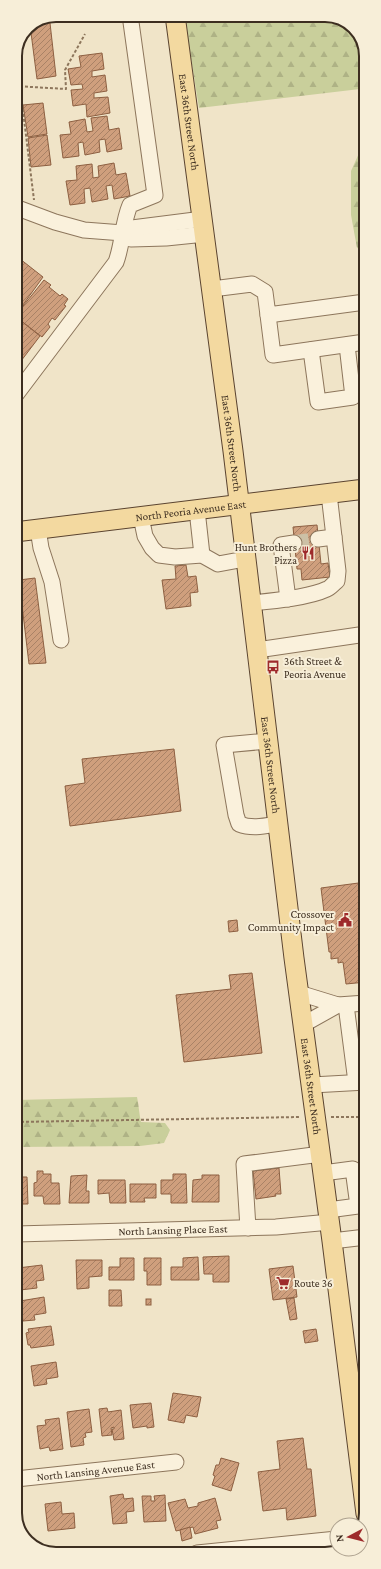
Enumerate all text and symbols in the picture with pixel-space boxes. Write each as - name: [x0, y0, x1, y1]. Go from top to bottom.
- street label: East 36th Street North: [177, 73, 202, 171]
- street label: East 36th Street North: [220, 394, 244, 492]
- street label: North Peoria Avenue East: [135, 498, 247, 523]
- place label: Hunt Brothers Pizza: [235, 541, 297, 566]
- restaurant icon: Hunt Brothers Pizza: [300, 545, 316, 561]
- place label: 36th Street & Peoria Avenue: [284, 655, 346, 680]
- bus stop icon: 36th Street & Peoria Avenue: [265, 659, 281, 675]
- street label: East 36th Street North: [259, 716, 283, 814]
- place label: Crossover Community Impact: [248, 908, 334, 934]
- public building icon: Crossover Community Impact: [337, 912, 353, 928]
- street label: East 36th Street North: [299, 1037, 324, 1136]
- street label: North Lansing Place East: [118, 1222, 228, 1237]
- supermarket icon: Route 36: [275, 1275, 291, 1291]
- place label: Route 36: [294, 1277, 333, 1289]
- street label: North Lansing Avenue East: [36, 1458, 156, 1483]
- north arrow: [329, 1517, 369, 1557]
- text: N: [333, 1533, 345, 1543]

